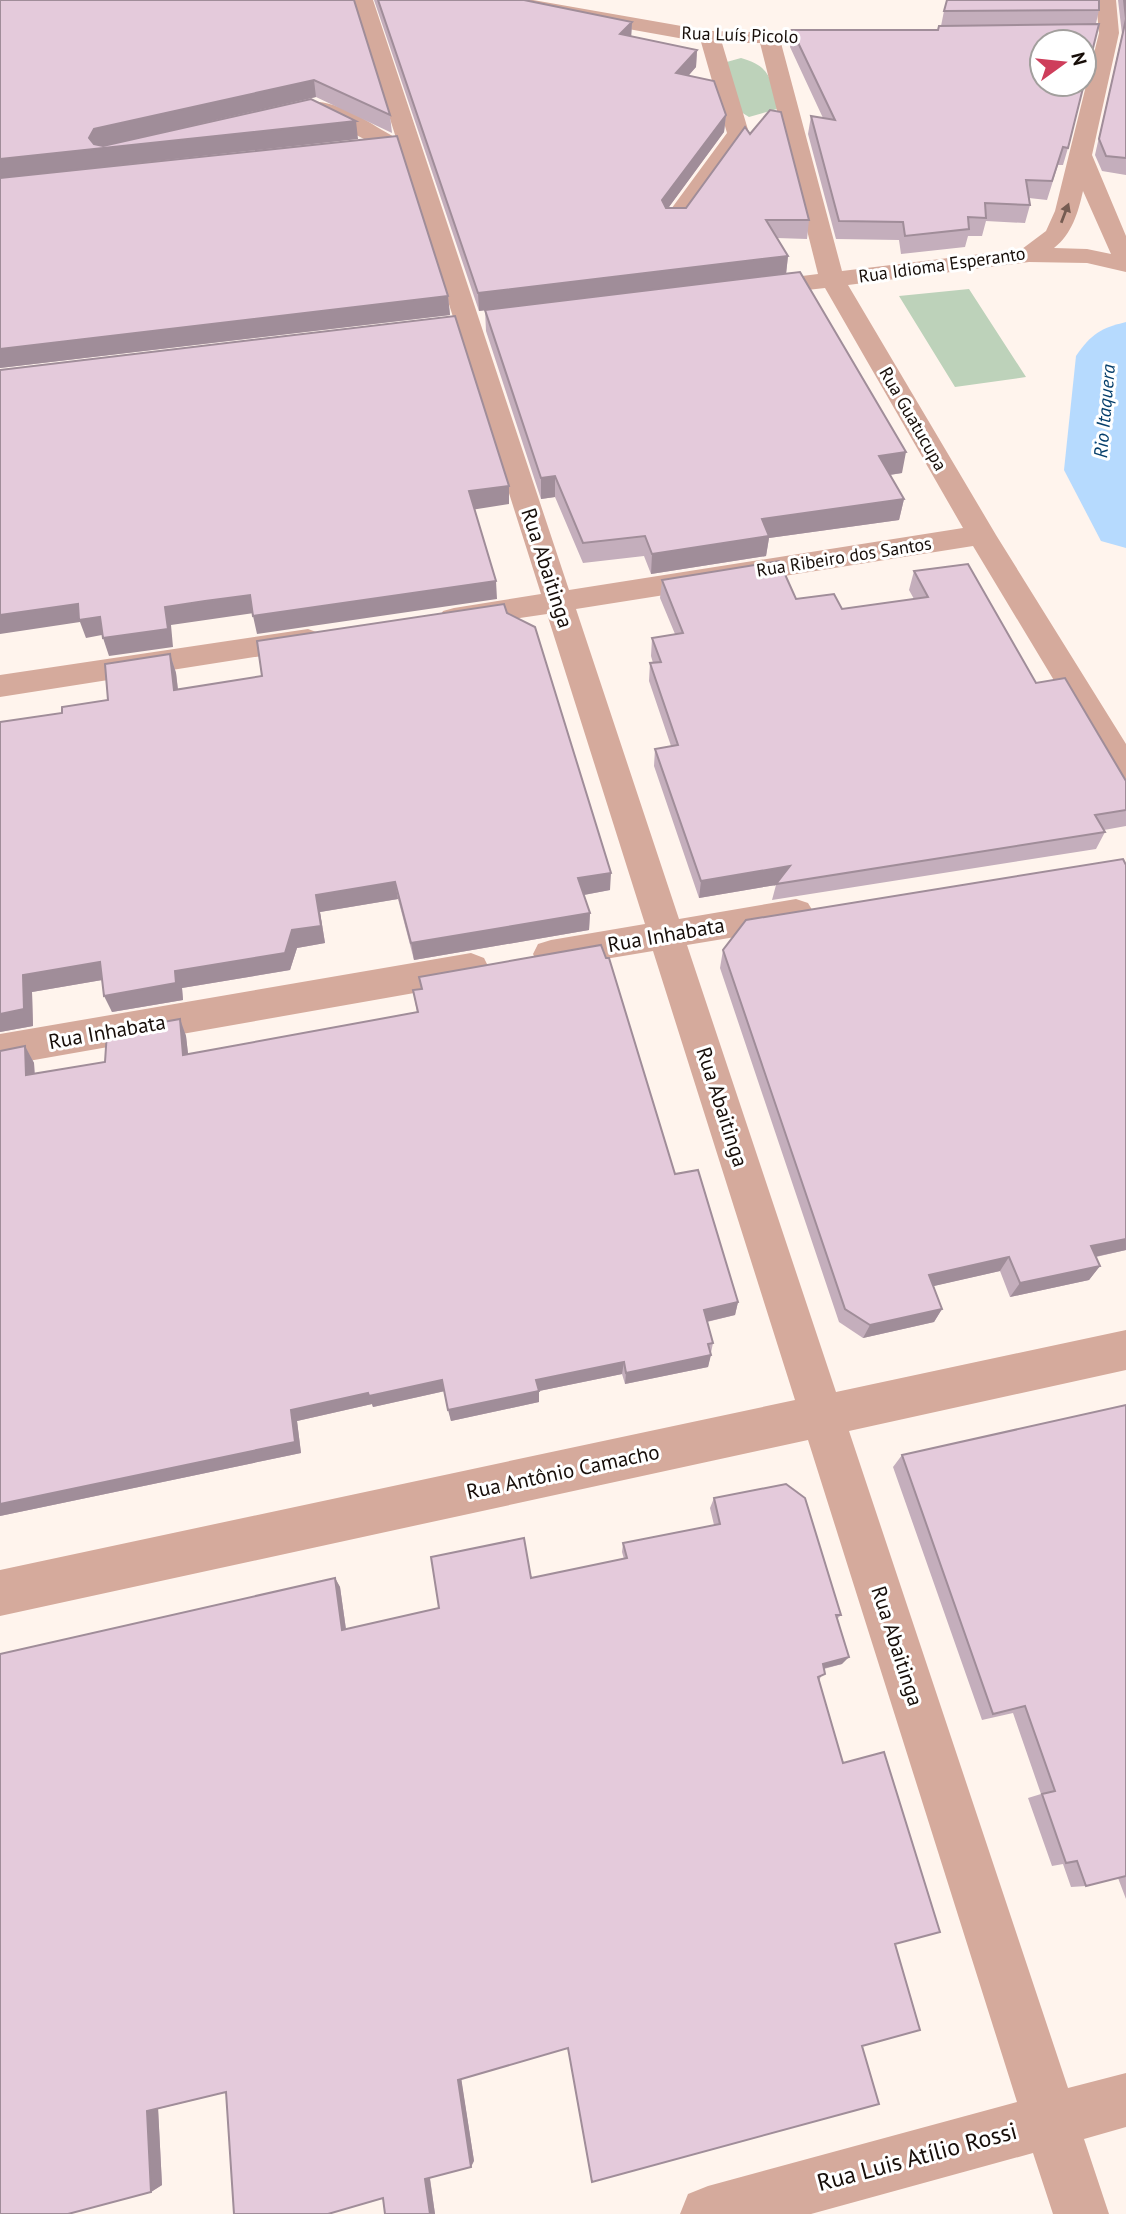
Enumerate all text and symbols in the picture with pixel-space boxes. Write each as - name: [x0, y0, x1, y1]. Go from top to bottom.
- street label: Rua Luís Picolo: [681, 21, 799, 48]
- north arrow: [1028, 28, 1098, 98]
- text: N: [1066, 49, 1093, 68]
- one-way arrow: [1060, 202, 1071, 223]
- street label: Rua Idioma Esperanto: [857, 241, 1027, 288]
- water label: Rio Itaquera: [1088, 362, 1120, 459]
- street label: Rua Guatucupa: [874, 363, 952, 475]
- street label: Rua Abaitinga: [515, 504, 580, 631]
- street label: Rua Ribeiro dos Santos: [755, 531, 933, 582]
- street label: Rua Inhabata: [605, 911, 727, 958]
- street label: Rua Inhabata: [46, 1008, 168, 1055]
- street label: Rua Abaitinga: [690, 1043, 755, 1170]
- street label: Rua Antônio Camacho: [464, 1438, 662, 1505]
- street label: Rua Abaitinga: [865, 1582, 930, 1709]
- street label: Rua Luis Atílio Rossi: [813, 2115, 1020, 2198]

